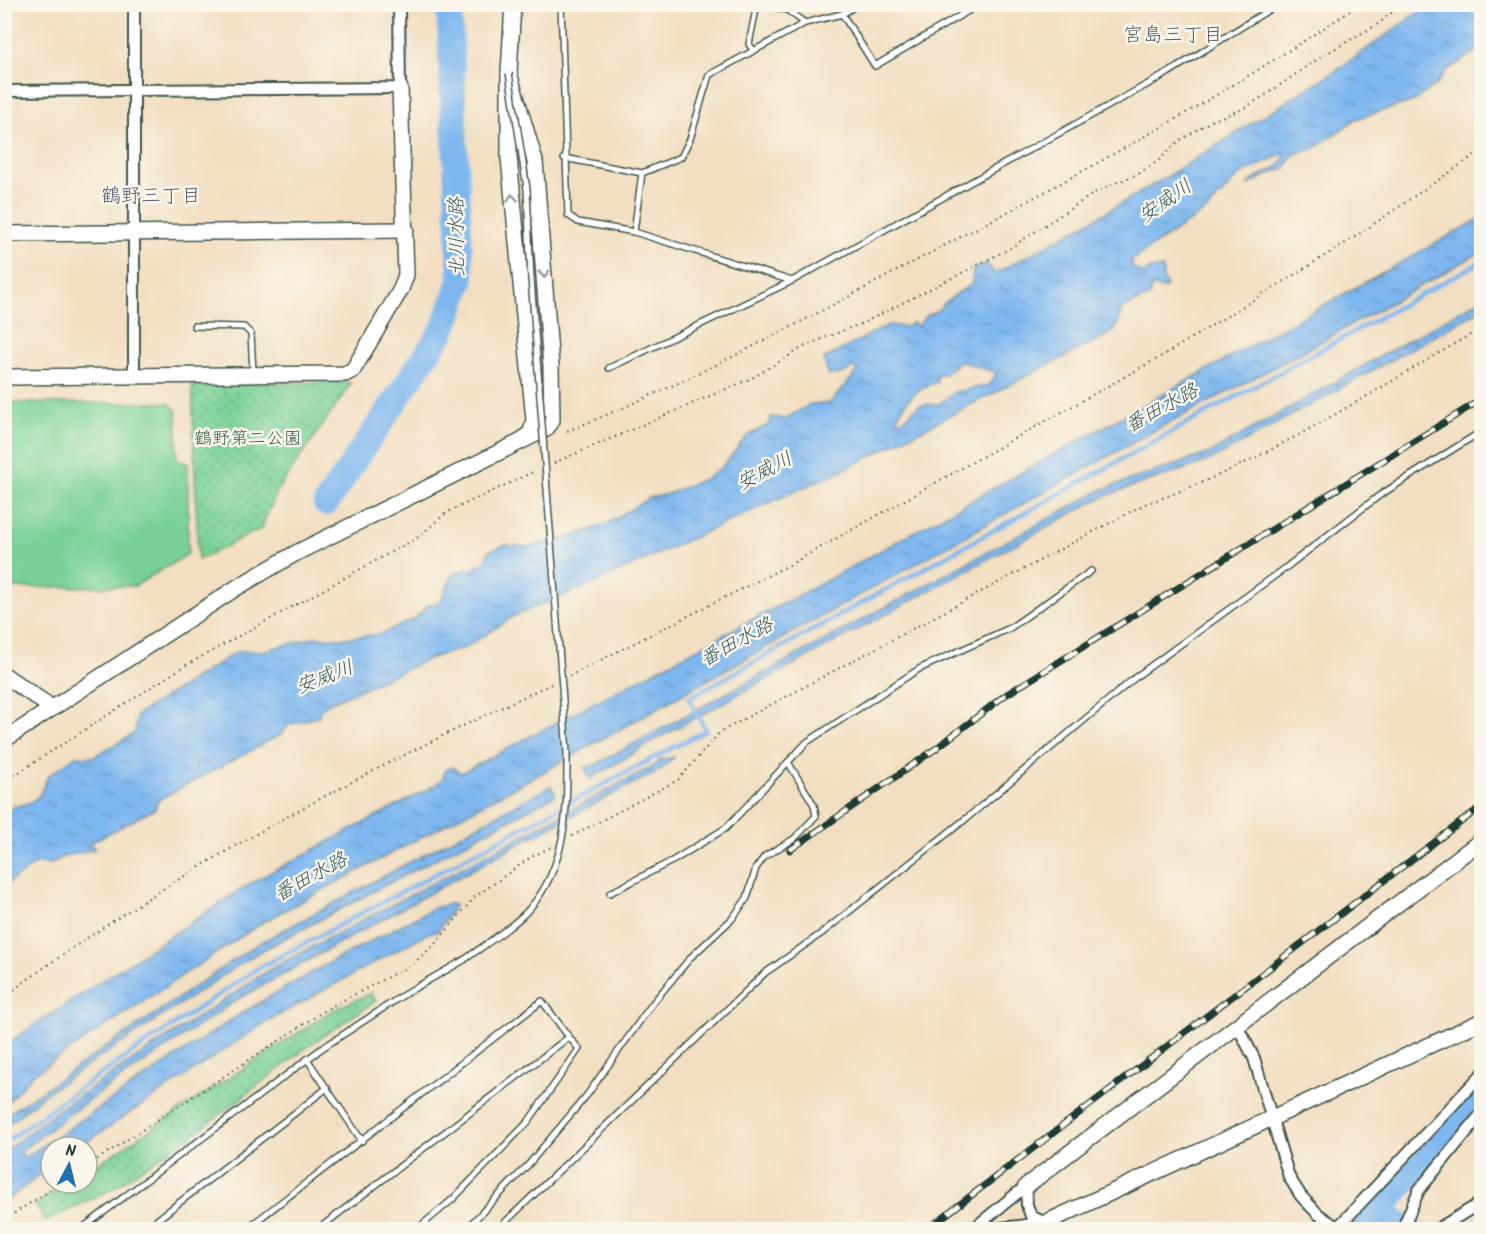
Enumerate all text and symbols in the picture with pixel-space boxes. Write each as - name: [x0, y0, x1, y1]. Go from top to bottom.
- district label: 宮島三丁目: [1123, 20, 1223, 52]
- water label: 安威川: [1132, 172, 1200, 232]
- district label: 鶴野三丁目: [101, 181, 201, 213]
- one-way arrow: [506, 193, 519, 202]
- water label: 北川水路: [441, 196, 475, 277]
- one-way arrow: [537, 270, 550, 279]
- water label: 番田水路: [1119, 375, 1206, 442]
- park label: 鶴野第二公園: [194, 425, 302, 454]
- water label: 安威川: [731, 444, 799, 500]
- water label: 番田水路: [694, 609, 781, 676]
- water label: 安威川: [291, 652, 359, 704]
- water label: 番田水路: [268, 844, 355, 911]
- north arrow: [39, 1135, 99, 1195]
- text: N: [64, 1139, 77, 1165]

